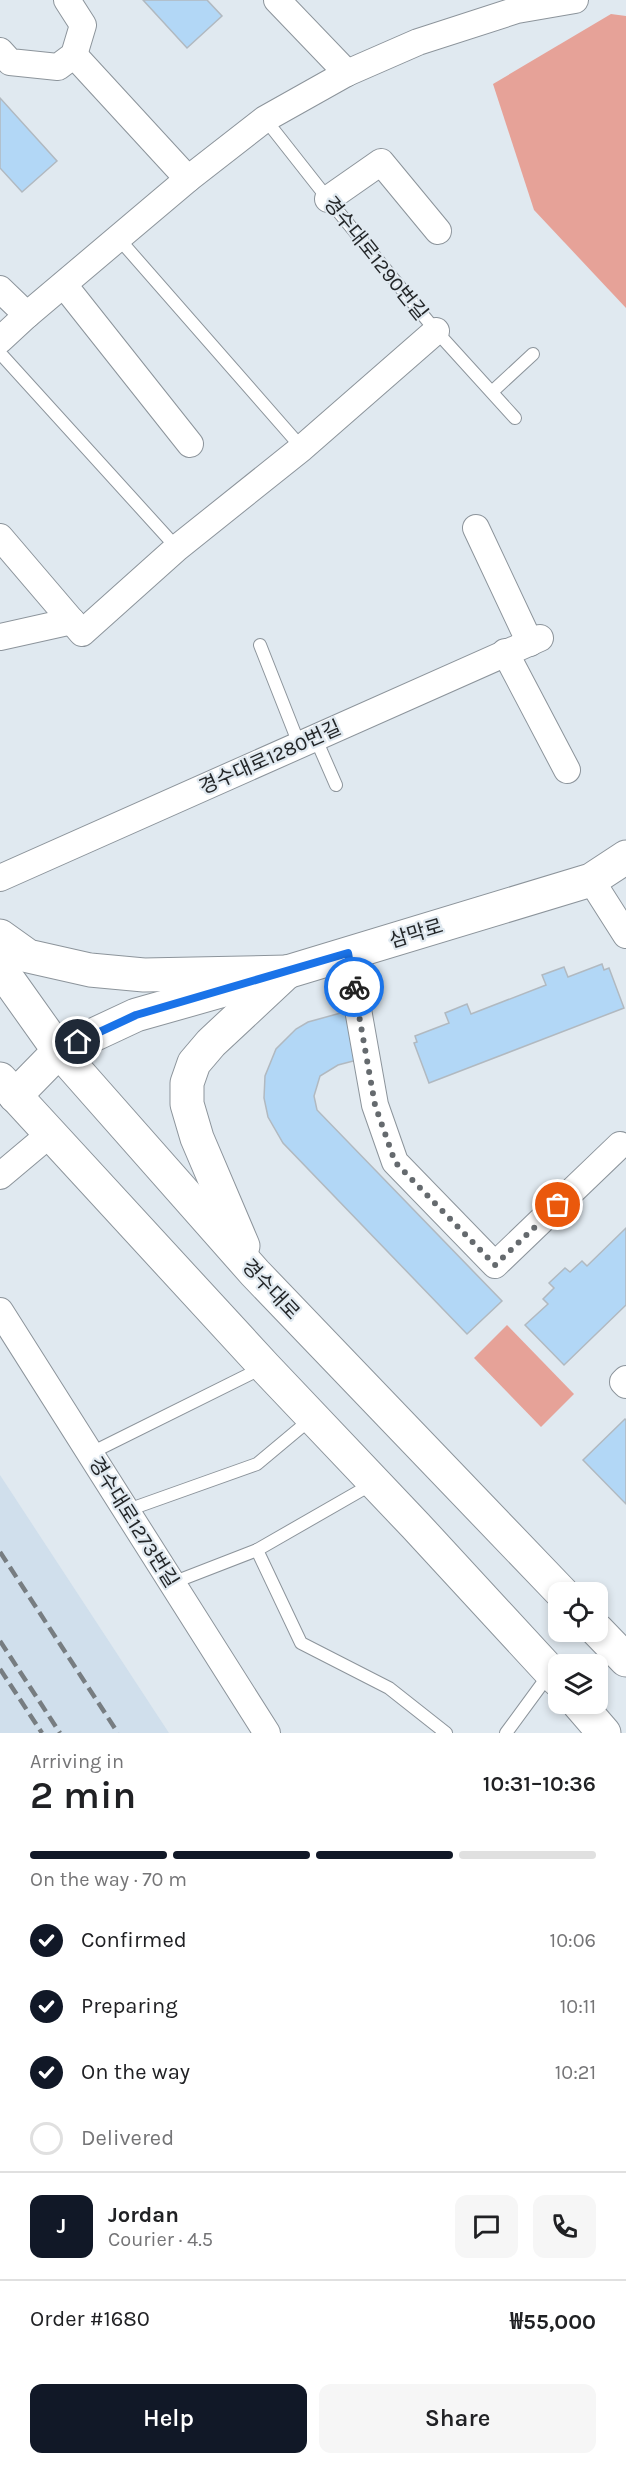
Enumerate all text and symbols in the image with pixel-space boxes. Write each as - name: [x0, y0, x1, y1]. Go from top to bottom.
- street label: 경수대로1290번길: [319, 192, 432, 325]
- street label: 경수대로1280번길: [196, 716, 345, 799]
- street label: 삼막로: [386, 914, 446, 953]
- courier: [324, 957, 384, 1017]
- icon: bike: [338, 971, 371, 1004]
- pin: [52, 1016, 103, 1067]
- icon: home: [61, 1025, 94, 1058]
- pin: [532, 1179, 583, 1230]
- icon: bag: [541, 1188, 574, 1221]
- street label: 경수대로: [237, 1255, 304, 1324]
- street label: 경수대로1273번길: [84, 1453, 183, 1592]
- map controls: [548, 1582, 608, 1714]
- button: locate: [548, 1582, 608, 1642]
- button: layers: [548, 1654, 608, 1714]
- text: Arriving in: [30, 1750, 124, 1773]
- text: 10:31–10:36: [483, 1771, 596, 1797]
- text: 2 min: [30, 1772, 136, 1818]
- text: On the way · 70 m: [30, 1868, 187, 1891]
- icon: check: [30, 1924, 63, 1957]
- text: Confirmed: [81, 1927, 187, 1953]
- text: 10:06: [550, 1929, 596, 1952]
- icon: check: [30, 1990, 63, 2023]
- text: Preparing: [81, 1993, 178, 2019]
- text: 10:11: [560, 1995, 596, 2018]
- icon: check: [30, 2056, 63, 2089]
- text: On the way: [81, 2059, 190, 2085]
- text: 10:21: [555, 2061, 596, 2084]
- text: Delivered: [81, 2125, 174, 2151]
- button: chat: [455, 2195, 518, 2258]
- button: phone: [533, 2195, 596, 2258]
- text: Jordan: [108, 2202, 179, 2228]
- text: J: [57, 2213, 66, 2239]
- text: Courier · 4.5: [108, 2228, 213, 2251]
- text: Order #1680: [30, 2306, 150, 2332]
- text: ₩55,000: [510, 2309, 596, 2335]
- button: Help: [30, 2384, 307, 2453]
- button: Share: [319, 2384, 596, 2453]

